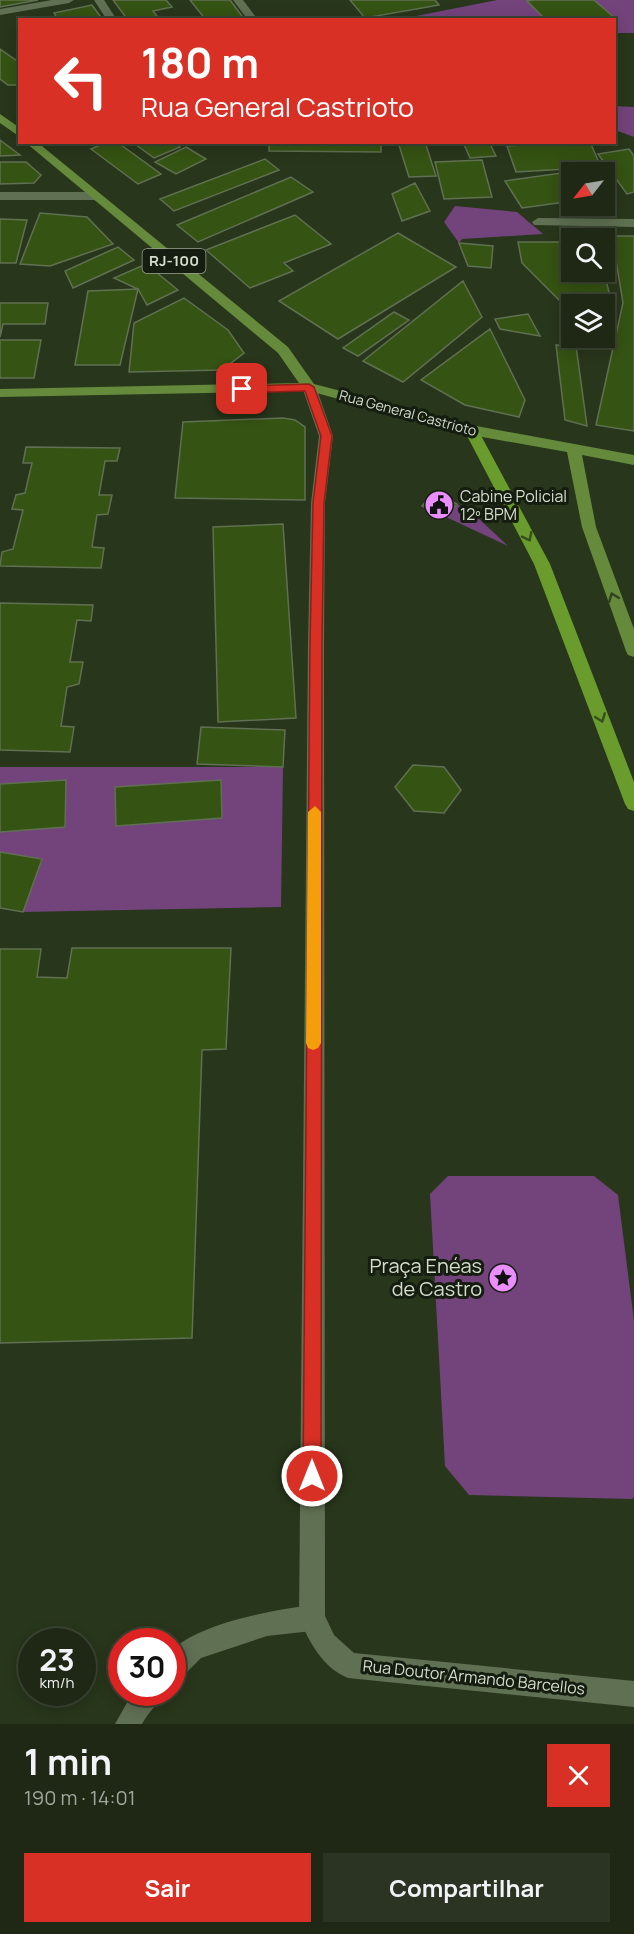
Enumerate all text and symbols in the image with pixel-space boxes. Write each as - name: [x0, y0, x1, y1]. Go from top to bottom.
- text: 180 m: [141, 33, 259, 91]
- icon: left: [42, 42, 120, 120]
- text: Rua General Castrioto: [141, 88, 414, 125]
- north arrow: [561, 162, 615, 216]
- map controls: [561, 162, 615, 348]
- button: search: [561, 228, 615, 282]
- road number: RJ-100: [142, 249, 206, 273]
- button: layers: [561, 294, 615, 348]
- pin: [216, 363, 267, 414]
- icon: arrive: [225, 372, 258, 405]
- street label: Rua General Castrioto: [337, 385, 479, 440]
- place label: Cabine Policial 12º BPM: [460, 485, 567, 525]
- public building icon: Cabine Policial 12º BPM: [423, 489, 455, 521]
- one-way arrow: [521, 531, 533, 542]
- one-way arrow: [608, 592, 620, 603]
- one-way arrow: [594, 712, 606, 723]
- place label: Praça Enéas de Castro: [370, 1252, 482, 1302]
- place icon: Praça Enéas de Castro: [487, 1262, 519, 1294]
- position arrow: [280, 1444, 344, 1508]
- speed limit sign: 30: [108, 1628, 186, 1706]
- text: 23: [39, 1639, 75, 1680]
- street label: Rua Doutor Armando Barcellos: [362, 1654, 586, 1700]
- text: km/h: [40, 1672, 74, 1693]
- text: 1 min: [24, 1737, 112, 1786]
- button: close: [547, 1744, 610, 1807]
- text: 190 m · 14:01: [24, 1784, 135, 1811]
- button: Sair: [24, 1853, 311, 1922]
- button: Compartilhar: [323, 1853, 610, 1922]

